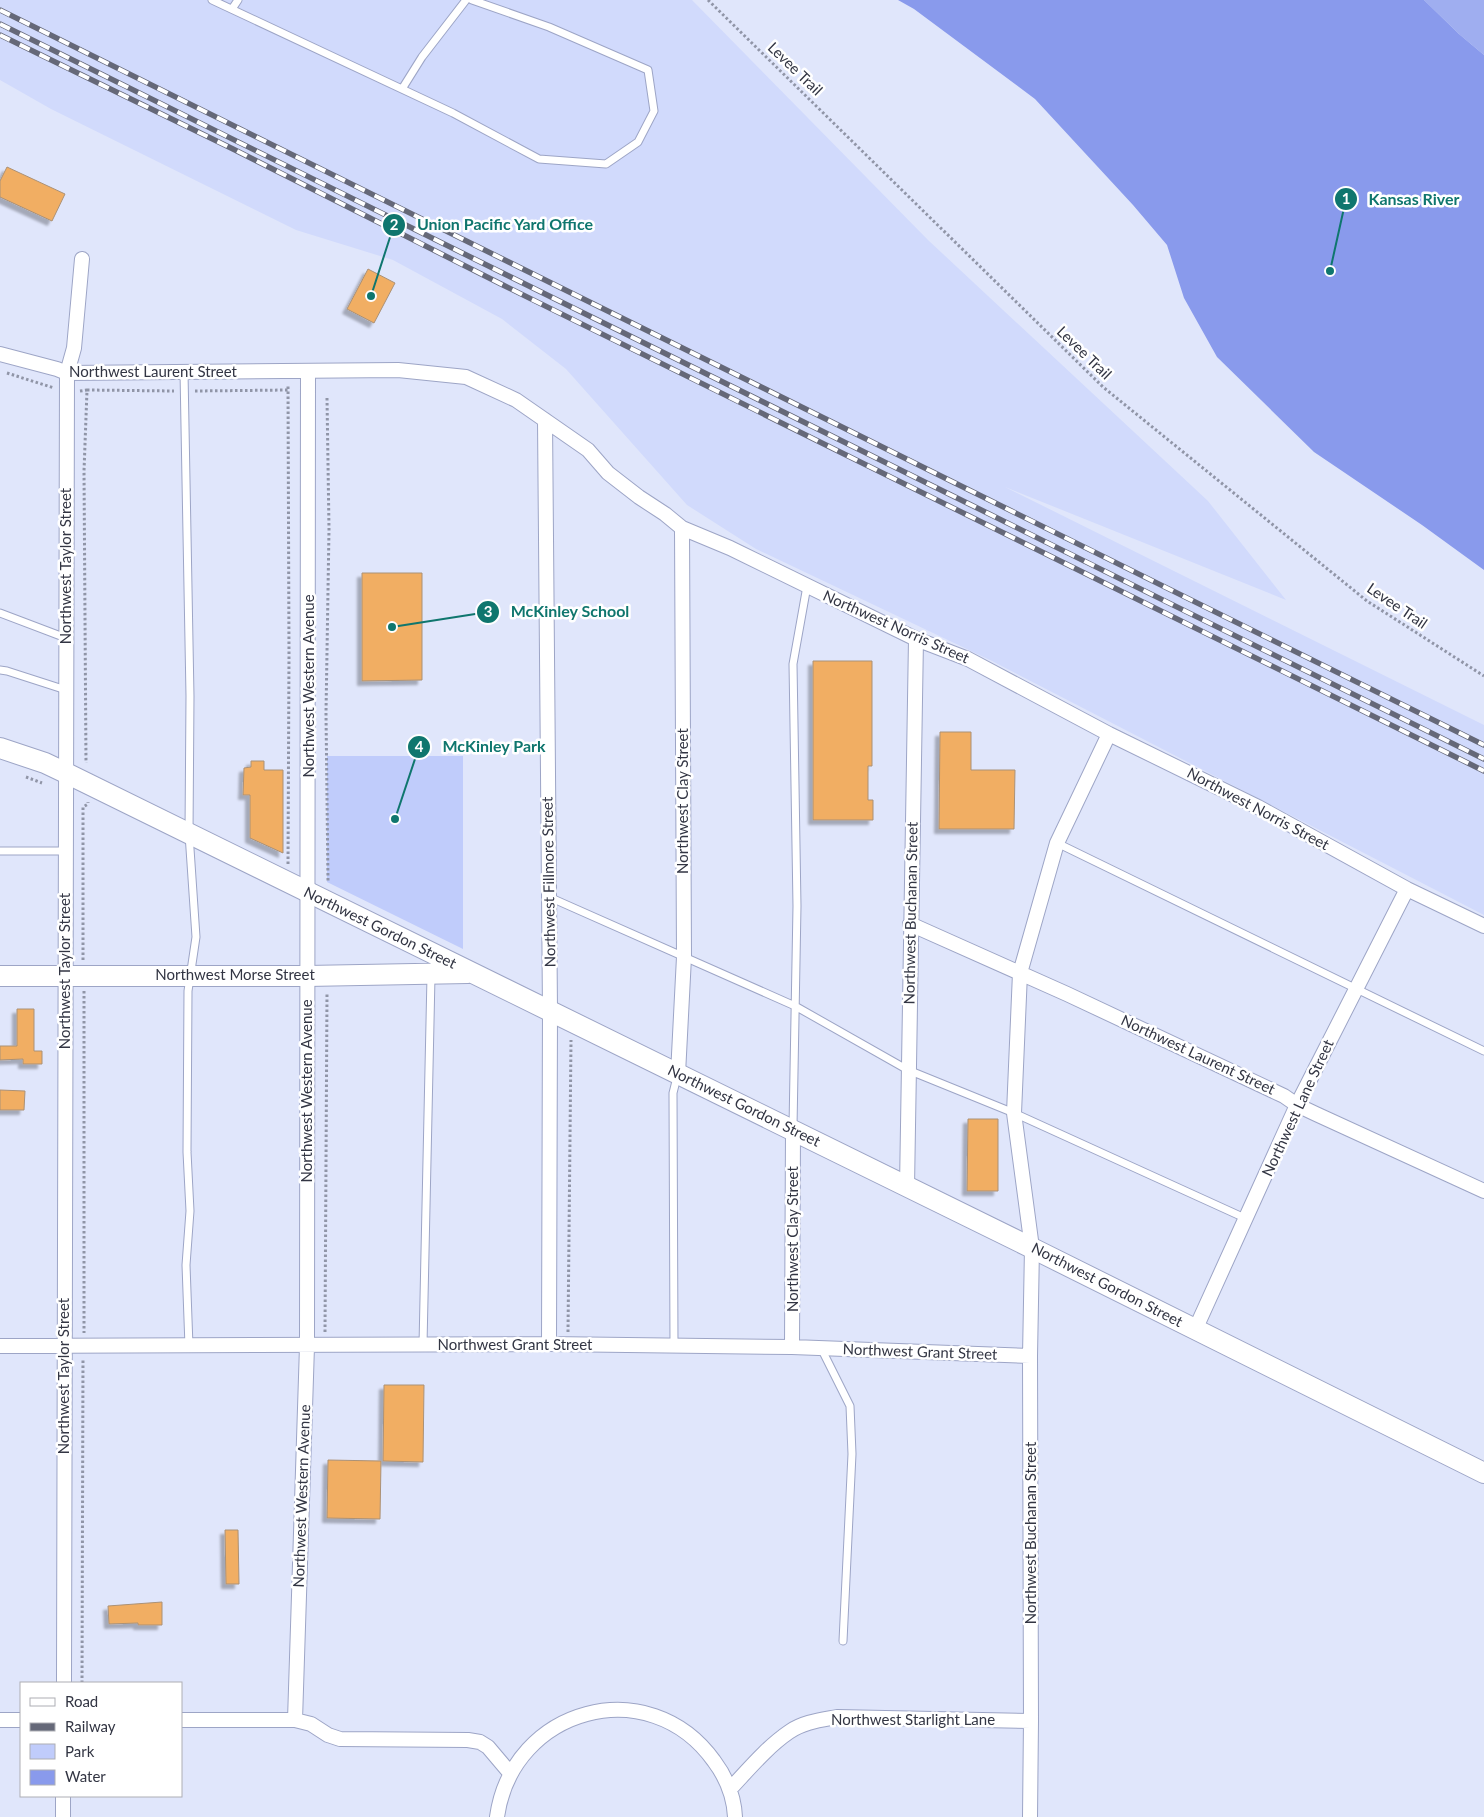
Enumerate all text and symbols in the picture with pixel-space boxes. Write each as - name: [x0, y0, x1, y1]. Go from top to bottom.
- street label: Levee Trail: [765, 38, 827, 99]
- callout: Kansas River: [1333, 183, 1469, 214]
- text: 1: [1342, 189, 1350, 207]
- text: Kansas River: [1368, 189, 1460, 208]
- callout: Union Pacific Yard Office: [381, 209, 603, 240]
- text: Union Pacific Yard Office: [417, 214, 593, 233]
- text: 2: [390, 215, 399, 233]
- street label: Levee Trail: [1054, 322, 1116, 383]
- street label: Northwest Laurent Street: [69, 362, 238, 380]
- street label: Northwest Taylor Street: [56, 487, 74, 644]
- street label: Levee Trail: [1364, 578, 1431, 632]
- street label: Northwest Norris Street: [820, 586, 973, 667]
- street label: Northwest Western Avenue: [299, 594, 317, 778]
- callout: McKinley School: [476, 596, 640, 627]
- text: McKinley School: [511, 601, 629, 620]
- text: 3: [484, 602, 492, 620]
- street label: Northwest Clay Street: [673, 728, 691, 874]
- callout: McKinley Park: [407, 731, 555, 762]
- text: McKinley Park: [442, 736, 546, 755]
- text: 4: [415, 737, 424, 755]
- street label: Northwest Norris Street: [1184, 763, 1333, 854]
- street label: Northwest Fillmore Street: [538, 796, 558, 967]
- street label: Northwest Buchanan Street: [899, 821, 921, 1004]
- street label: Northwest Gordon Street: [301, 882, 460, 972]
- street label: Northwest Taylor Street: [55, 892, 73, 1049]
- street label: Northwest Morse Street: [155, 965, 315, 983]
- street label: Northwest Western Avenue: [297, 999, 315, 1183]
- street label: Northwest Laurent Street: [1119, 1010, 1279, 1098]
- street label: Northwest Lane Street: [1257, 1036, 1337, 1179]
- street label: Northwest Gordon Street: [665, 1060, 824, 1150]
- street label: Northwest Clay Street: [783, 1166, 801, 1312]
- street label: Northwest Gordon Street: [1029, 1238, 1187, 1330]
- street label: Northwest Taylor Street: [54, 1297, 72, 1454]
- street label: Northwest Grant Street: [438, 1335, 593, 1353]
- street label: Northwest Grant Street: [842, 1339, 998, 1363]
- street label: Northwest Western Avenue: [289, 1404, 313, 1588]
- street label: Northwest Buchanan Street: [1021, 1441, 1039, 1624]
- legend: [20, 1682, 182, 1797]
- text: Road: [65, 1692, 98, 1710]
- street label: Northwest Starlight Lane: [831, 1710, 995, 1728]
- text: Railway: [65, 1717, 116, 1735]
- text: Park: [65, 1742, 95, 1760]
- text: Water: [65, 1767, 106, 1785]

